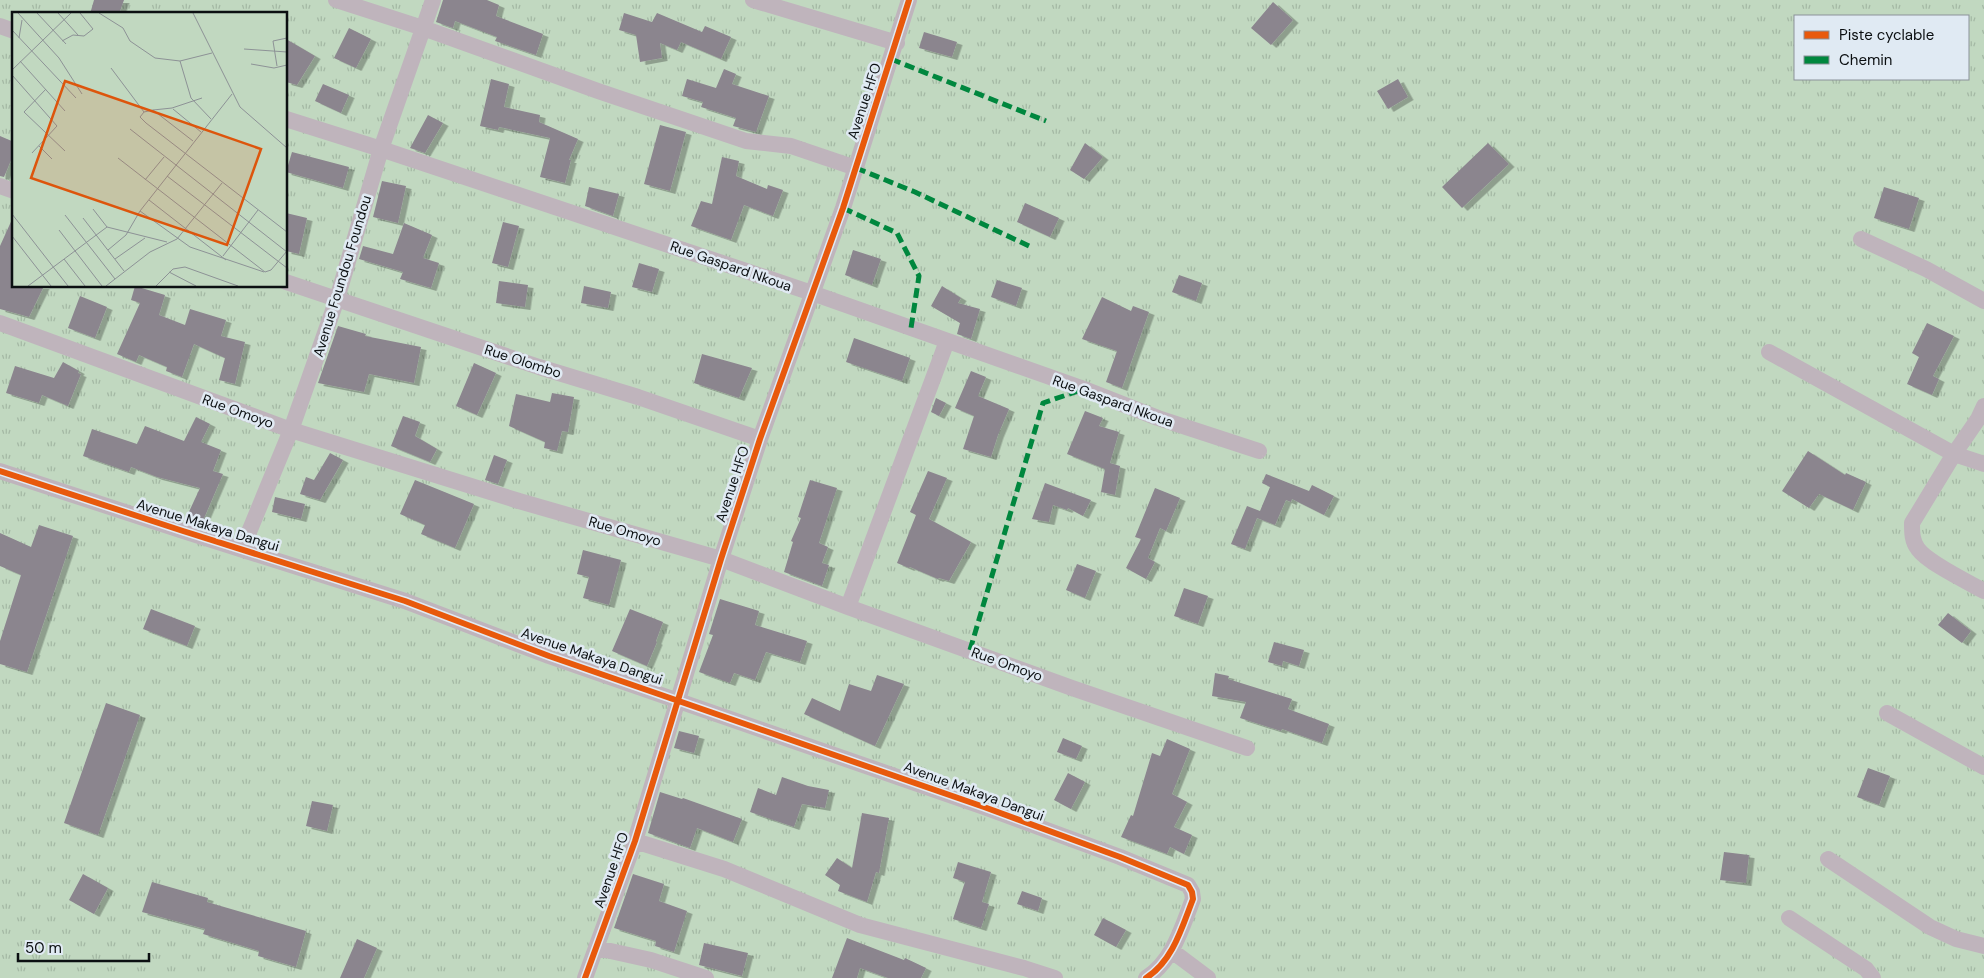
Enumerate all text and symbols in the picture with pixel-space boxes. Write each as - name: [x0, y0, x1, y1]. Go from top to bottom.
- inset map: [12, 12, 288, 288]
- legend: [1794, 15, 1969, 80]
- text: Piste cyclable: [1839, 25, 1934, 45]
- text: Chemin: [1839, 50, 1892, 70]
- street label: Avenue HFO: [843, 60, 885, 141]
- street label: Avenue Foundou Foundou: [309, 193, 375, 359]
- street label: Rue Gaspard Nkoua: [668, 237, 794, 295]
- street label: Rue Olombo: [482, 340, 564, 382]
- street label: Rue Gaspard Nkoua: [1050, 371, 1176, 431]
- street label: Rue Omoyo: [200, 390, 276, 432]
- street label: Avenue HFO: [711, 443, 753, 524]
- street label: Avenue Makaya Dangui: [134, 495, 282, 555]
- street label: Rue Omoyo: [587, 512, 663, 550]
- street label: Avenue Makaya Dangui: [519, 623, 665, 689]
- street label: Rue Omoyo: [969, 643, 1045, 685]
- street label: Avenue Makaya Dangui: [901, 757, 1047, 825]
- street label: Avenue HFO: [590, 829, 632, 910]
- scale bar: [18, 930, 149, 962]
- text: 50 m: [25, 938, 62, 958]

